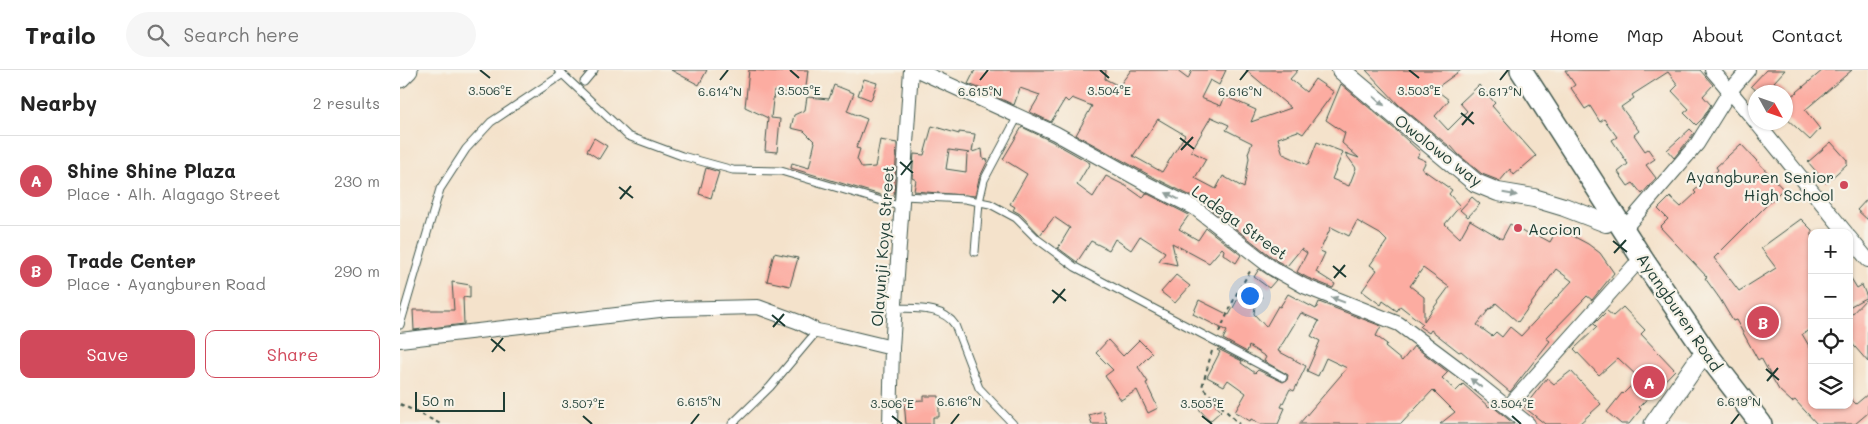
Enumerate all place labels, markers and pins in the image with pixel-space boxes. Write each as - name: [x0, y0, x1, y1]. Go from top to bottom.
- place label: Ayangburen Senior High School: [1685, 166, 1834, 205]
- marker: Ayangburen Senior High School: [1838, 179, 1850, 191]
- place label: Accion: [1528, 218, 1581, 239]
- marker: Accion: [1512, 222, 1524, 234]
- pin: B: [1747, 303, 1779, 341]
- pin: A: [1633, 363, 1665, 401]

